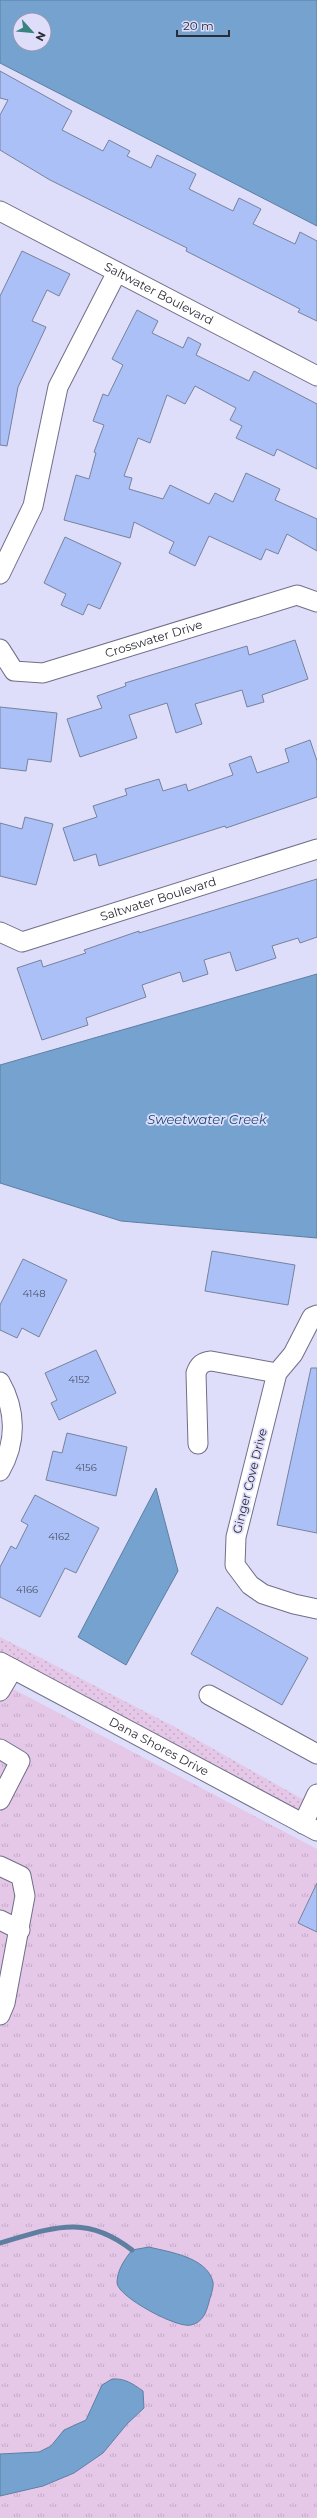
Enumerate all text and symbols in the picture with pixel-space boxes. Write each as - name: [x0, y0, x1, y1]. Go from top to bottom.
- north arrow: [12, 12, 52, 52]
- scale bar: [177, 12, 229, 38]
- text: 20 m: [183, 18, 214, 33]
- text: N: [33, 29, 49, 44]
- street label: Saltwater Boulevard: [102, 259, 216, 328]
- street label: Crosswater Drive: [103, 617, 204, 661]
- street label: Saltwater Boulevard: [98, 873, 218, 924]
- water label: Sweetwater Creek: [147, 1111, 268, 1127]
- house number: 4148: [22, 1287, 46, 1300]
- house number: 4152: [68, 1373, 90, 1386]
- street label: Ginger Cove Drive: [229, 1427, 270, 1535]
- house number: 4156: [75, 1461, 97, 1474]
- house number: 4162: [48, 1530, 70, 1543]
- house number: 4166: [16, 1583, 38, 1596]
- street label: Dana Shores Drive: [107, 1714, 212, 1779]

